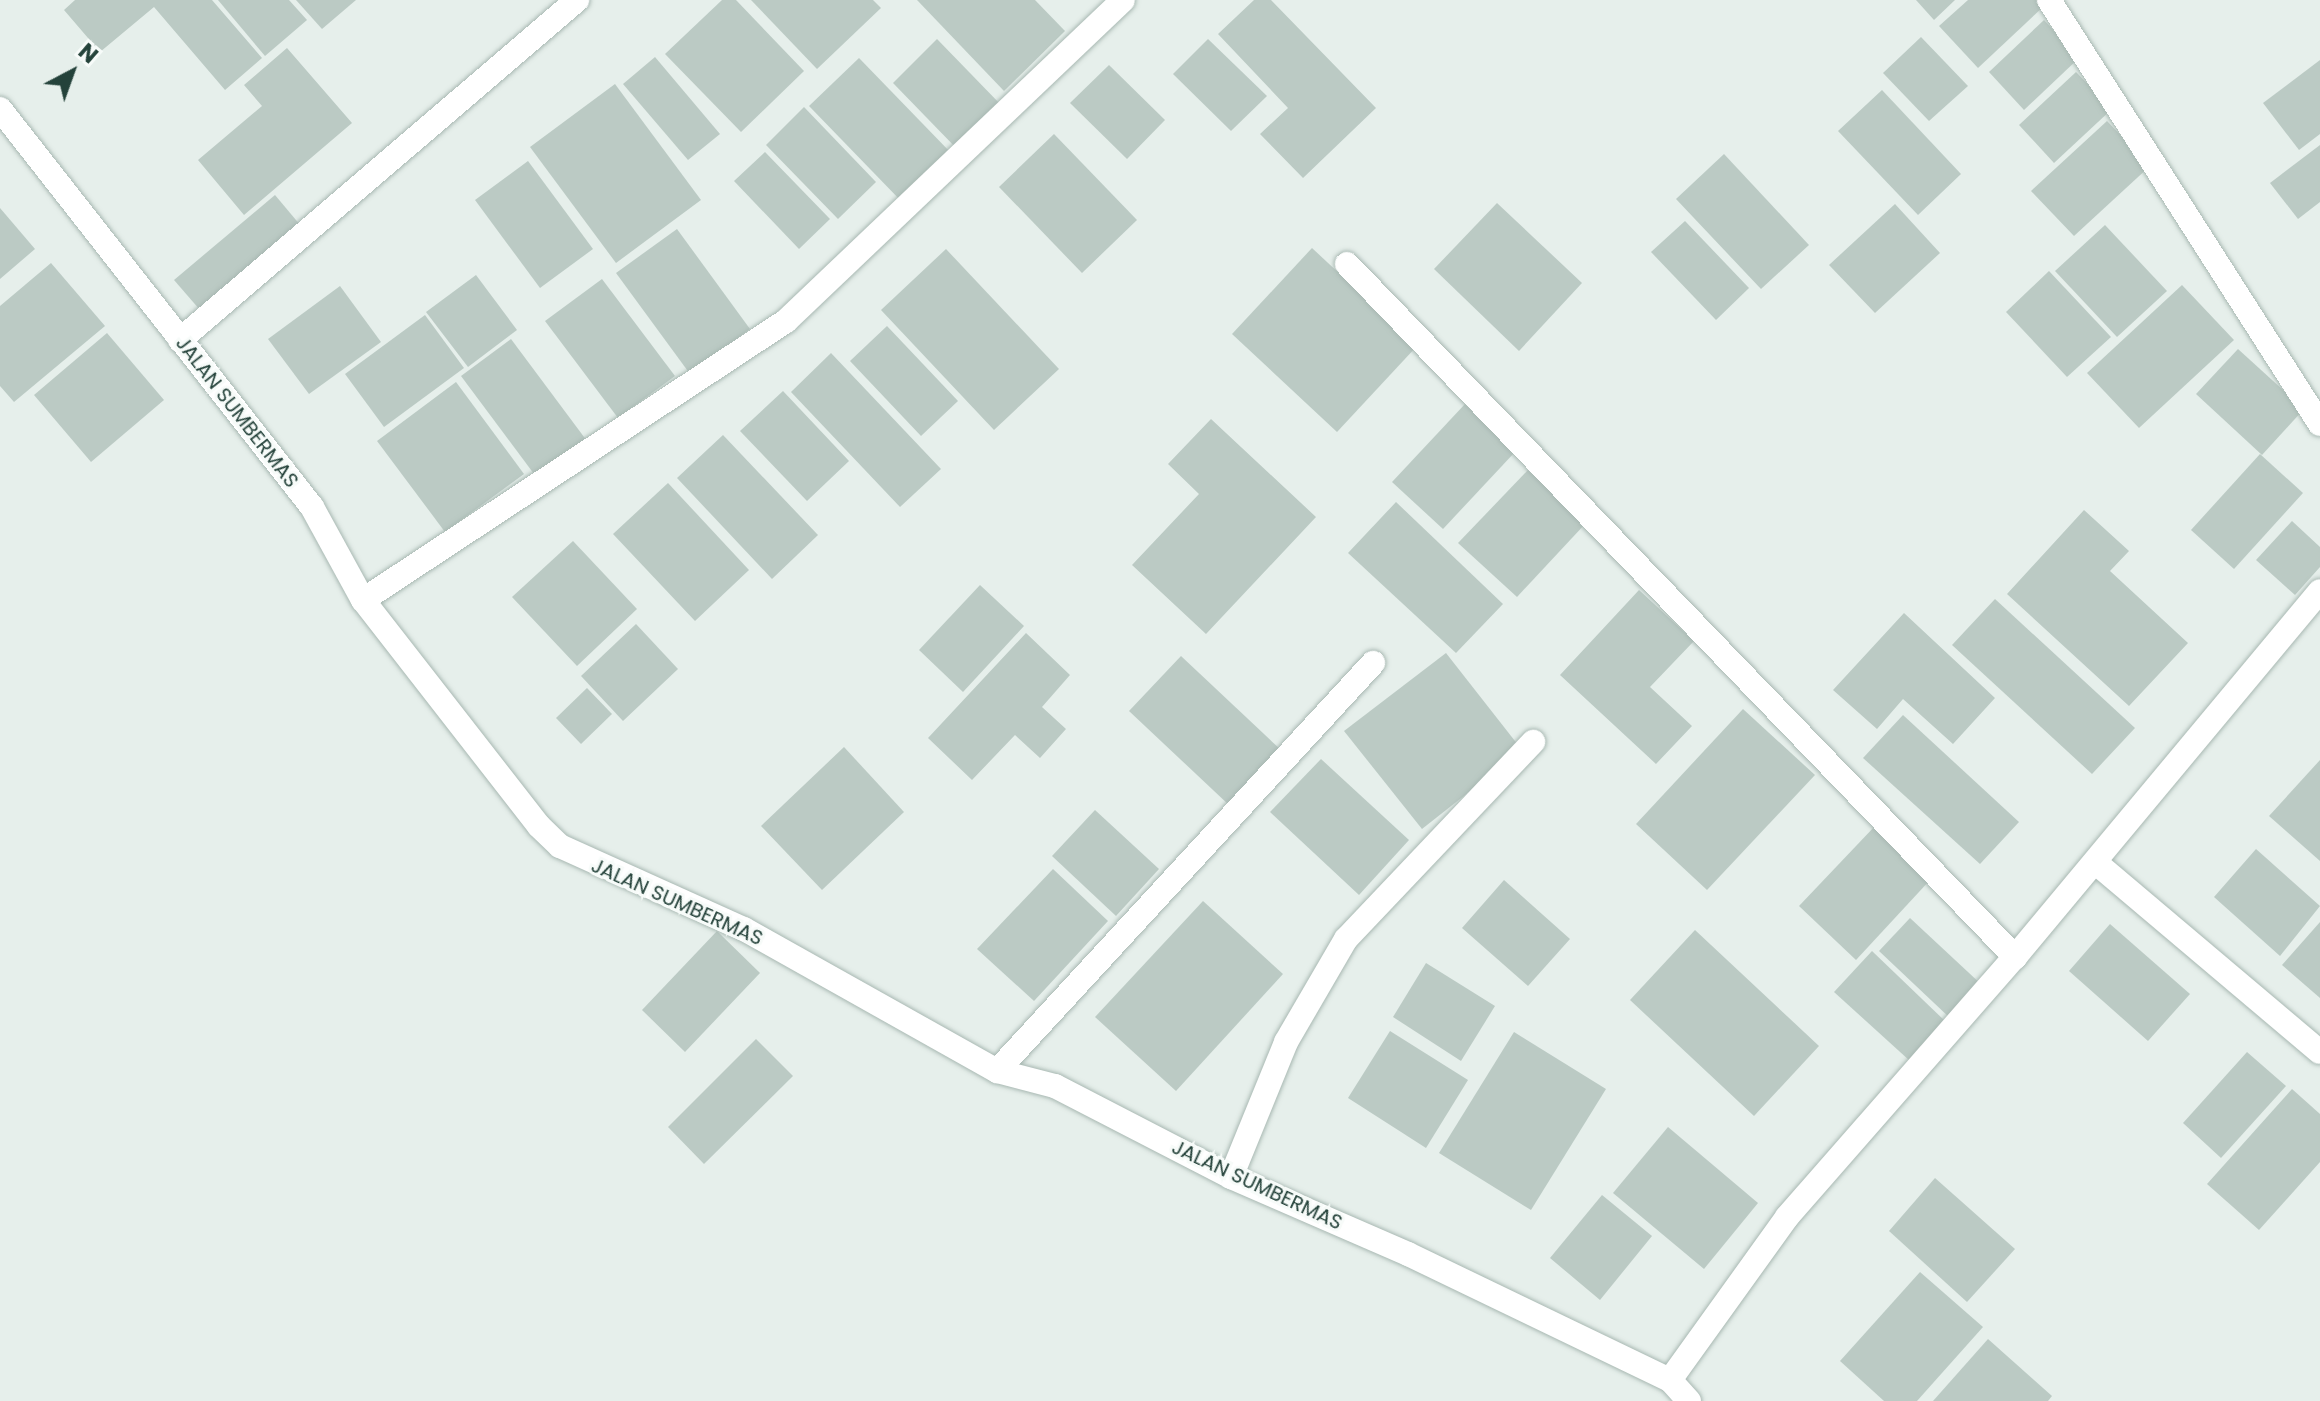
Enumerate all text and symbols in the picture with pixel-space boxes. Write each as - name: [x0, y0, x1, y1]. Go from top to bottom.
- north arrow: [32, 32, 112, 112]
- text: N: [72, 36, 104, 71]
- street label: JALAN SUMBERMAS: [171, 332, 303, 492]
- street label: JALAN SUMBERMAS: [588, 853, 766, 951]
- street label: JALAN SUMBERMAS: [1168, 1135, 1346, 1235]

